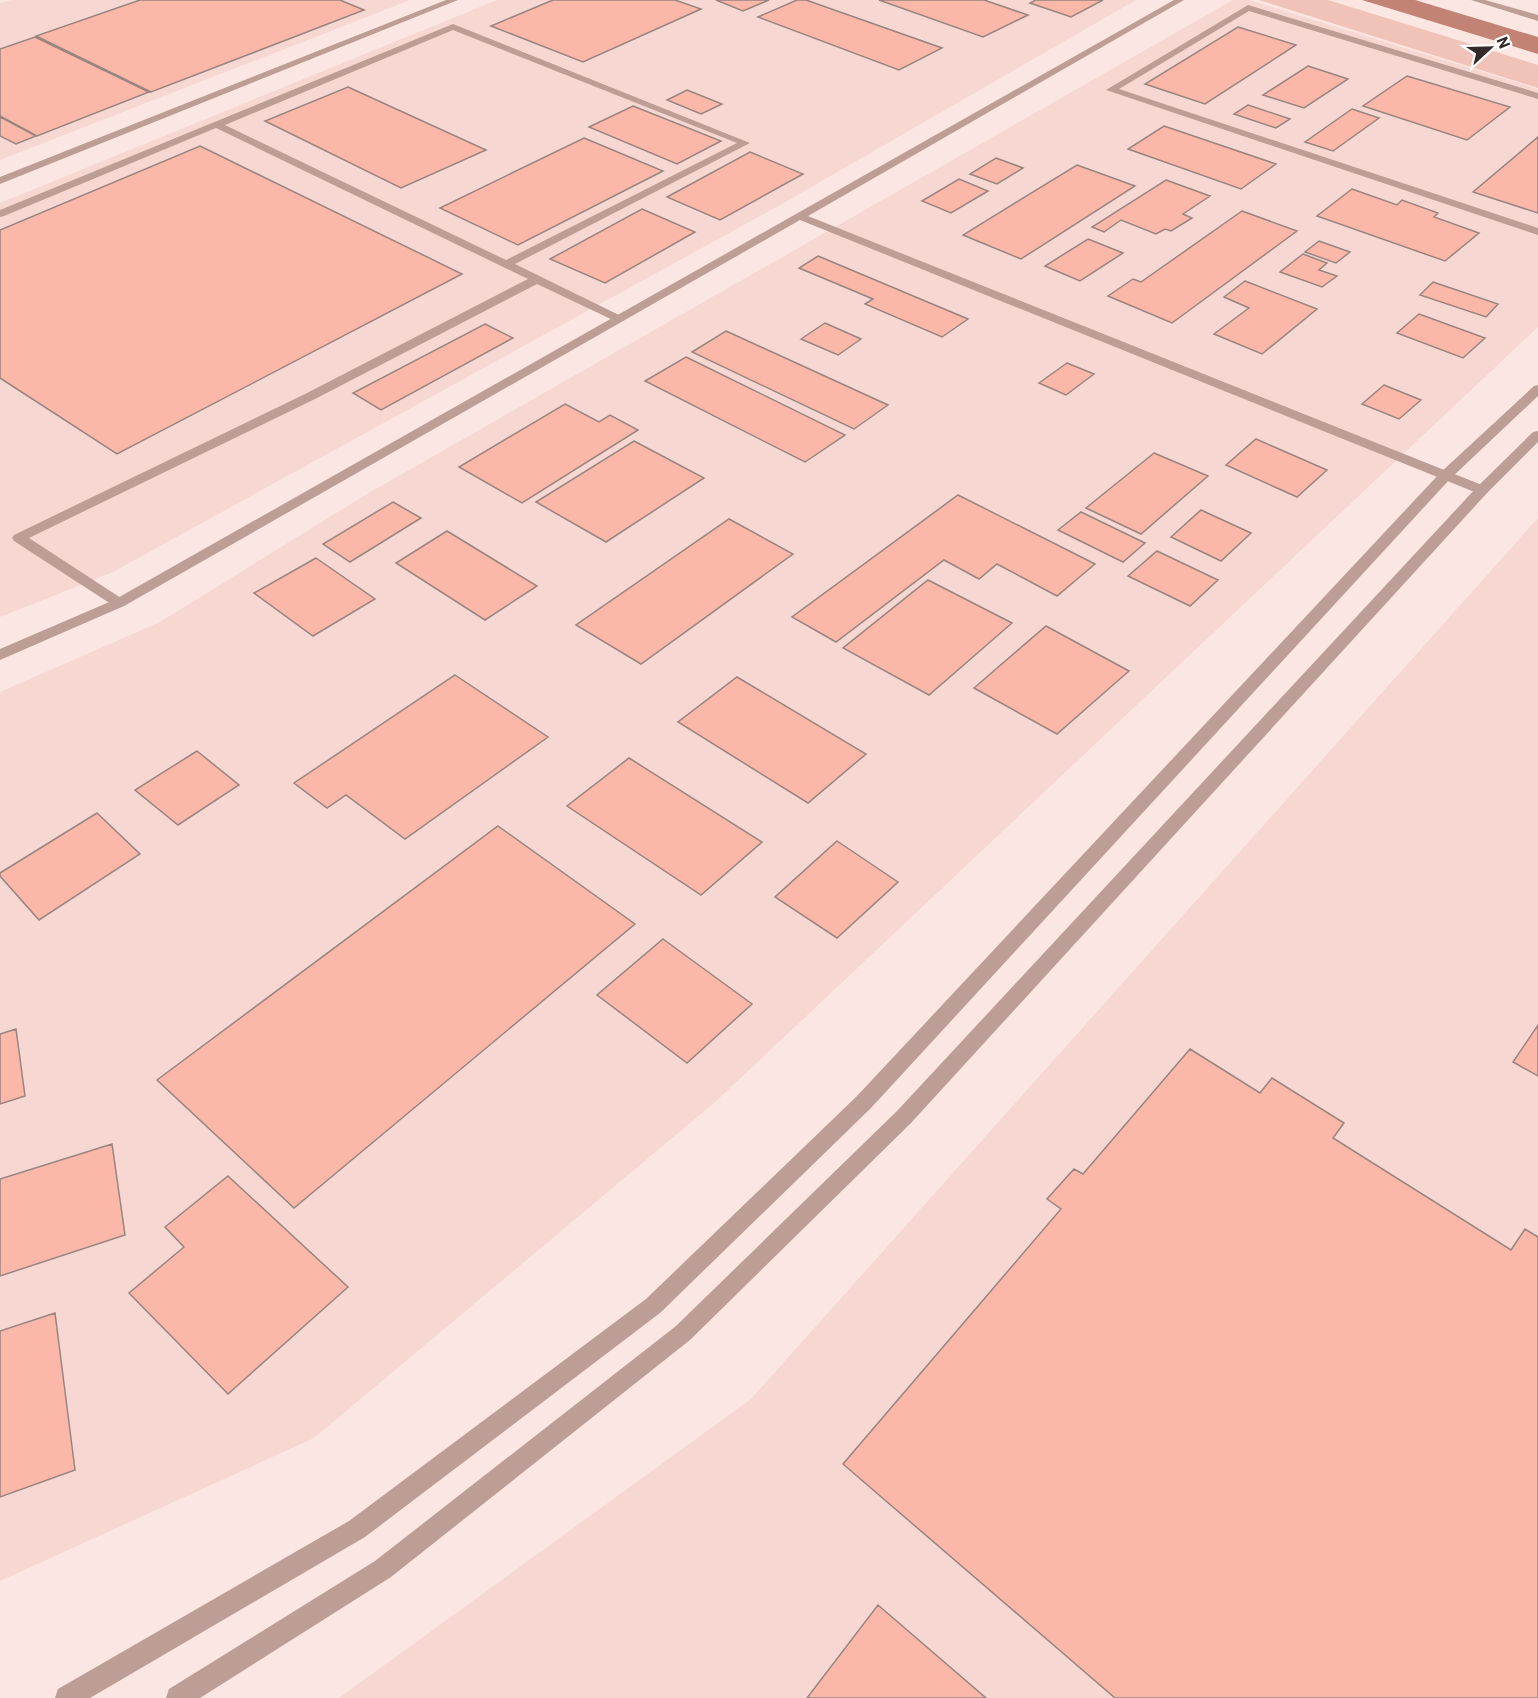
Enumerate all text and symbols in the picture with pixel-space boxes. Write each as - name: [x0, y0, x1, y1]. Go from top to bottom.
- north arrow: [1460, 18, 1520, 78]
- text: N: [1494, 34, 1515, 51]

